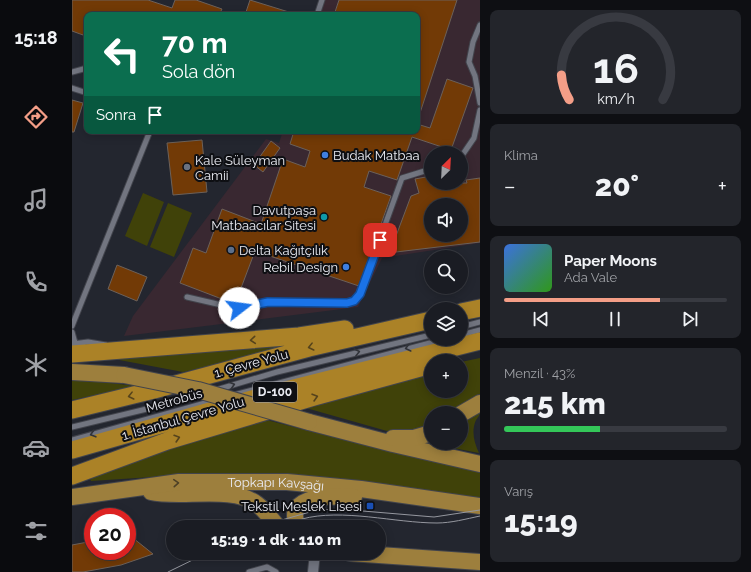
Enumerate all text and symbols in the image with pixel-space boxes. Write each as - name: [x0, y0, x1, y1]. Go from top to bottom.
- text: 15:18: [14, 27, 58, 48]
- text: 70 m: [162, 27, 228, 60]
- icon: left: [96, 28, 148, 80]
- text: 16: [593, 44, 638, 93]
- text: Sola dön: [162, 61, 235, 82]
- text: km/h: [597, 91, 634, 107]
- icon: directions: [22, 103, 50, 131]
- icon: arrive: [144, 104, 166, 126]
- text: Sonra: [96, 106, 136, 124]
- north arrow: [424, 146, 468, 190]
- map controls: [424, 146, 468, 450]
- place label: Budak Matbaa: [333, 148, 420, 163]
- text: Klima: [504, 148, 538, 163]
- marker: Budak Matbaa: [320, 150, 330, 160]
- place label: Kale Süleyman Camii: [195, 153, 285, 183]
- marker: Kale Süleyman Camii: [182, 162, 192, 172]
- text: 20°: [595, 168, 639, 203]
- text: −: [504, 173, 516, 199]
- text: +: [718, 173, 727, 199]
- icon: music: [22, 186, 50, 214]
- button: sound: [424, 198, 468, 242]
- place label: Davutpaşa Matbaacılar Sitesi: [211, 203, 316, 233]
- marker: Davutpaşa Matbaacılar Sitesi: [319, 212, 329, 222]
- pin: [363, 223, 397, 257]
- icon: arrive: [369, 229, 391, 251]
- place label: Delta Kağıtçılık: [239, 243, 328, 258]
- marker: Delta Kağıtçılık: [226, 245, 236, 255]
- button: search: [424, 250, 468, 294]
- text: Paper Moons: [564, 252, 657, 270]
- place label: Rebil Design: [263, 260, 338, 275]
- marker: Rebil Design: [341, 262, 351, 272]
- icon: phone: [22, 268, 50, 296]
- text: Ada Vale: [564, 270, 617, 285]
- position arrow: [218, 287, 260, 329]
- button: layers: [424, 302, 468, 346]
- icon: previous: [530, 308, 552, 330]
- icon: pause: [604, 308, 626, 330]
- icon: next: [679, 308, 701, 330]
- one-way arrow: [250, 335, 256, 344]
- one-way arrow: [308, 343, 314, 351]
- one-way arrow: [404, 344, 411, 352]
- street label: 1. Çevre Yolu: [213, 346, 290, 381]
- one-way arrow: [354, 349, 360, 357]
- icon: climate: [22, 351, 50, 379]
- button: +: [424, 354, 468, 398]
- text: Menzil · 43%: [504, 366, 575, 381]
- one-way arrow: [228, 381, 235, 390]
- road number: D-100: [253, 382, 297, 402]
- street label: Metrobüs: [145, 385, 204, 416]
- text: 215 km: [504, 386, 606, 421]
- one-way arrow: [128, 391, 134, 399]
- street label: 1. İstanbul Çevre Yolu: [120, 393, 246, 443]
- one-way arrow: [312, 393, 319, 402]
- button: −: [424, 406, 468, 450]
- one-way arrow: [90, 429, 97, 438]
- icon: car: [22, 434, 50, 462]
- one-way arrow: [174, 434, 181, 443]
- street label: Topkapı Kavşağı: [228, 475, 325, 493]
- one-way arrow: [173, 478, 179, 487]
- text: Varış: [504, 484, 533, 499]
- place label: Tekstil Meslek Lisesi: [241, 499, 362, 514]
- marker: Tekstil Meslek Lisesi: [365, 501, 375, 511]
- text: 15:19: [504, 504, 578, 539]
- speed limit sign: 20: [84, 508, 136, 560]
- icon: filters: [22, 517, 50, 545]
- text: 15:19 · 1 dk · 110 m: [211, 531, 341, 549]

